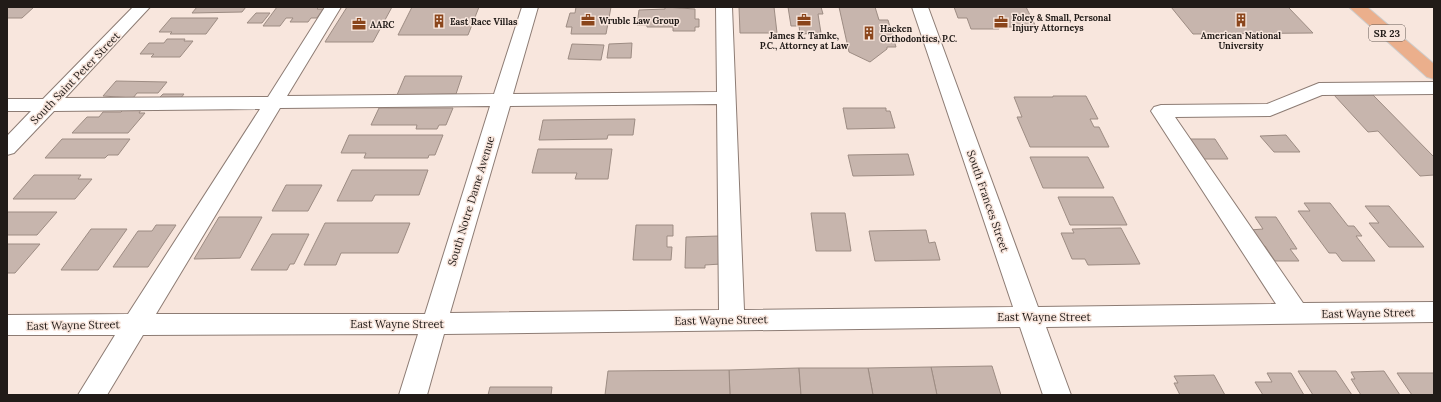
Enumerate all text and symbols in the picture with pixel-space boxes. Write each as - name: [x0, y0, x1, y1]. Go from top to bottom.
- office icon: Wruble Law Group: [580, 12, 596, 28]
- office icon: James K. Tamke, P.C., Attorney at Law: [796, 12, 812, 28]
- place label: Foley & Small, Personal Injury Attorneys: [1012, 12, 1111, 33]
- building icon: American National University: [1233, 12, 1249, 28]
- building icon: East Race Villas: [431, 13, 447, 29]
- office icon: Foley & Small, Personal Injury Attorneys: [993, 14, 1009, 30]
- place label: Wruble Law Group: [599, 15, 680, 26]
- office icon: AARC: [351, 16, 367, 32]
- place label: East Race Villas: [450, 16, 518, 27]
- place label: AARC: [370, 19, 395, 30]
- place label: Hacken Orthodontics, P.C.: [880, 23, 957, 44]
- building icon: Hacken Orthodontics, P.C.: [861, 25, 877, 41]
- road number: SR 23: [1369, 25, 1405, 41]
- street label: South Saint Peter Street: [27, 28, 123, 127]
- place label: James K. Tamke, P.C., Attorney at Law: [760, 30, 849, 51]
- place label: American National University: [1201, 30, 1281, 51]
- street label: South Notre Dame Avenue: [445, 134, 497, 268]
- street label: South Frances Street: [964, 148, 1012, 254]
- street label: East Wayne Street: [1321, 305, 1416, 321]
- street label: East Wayne Street: [997, 310, 1091, 324]
- street label: East Wayne Street: [674, 312, 769, 328]
- street label: East Wayne Street: [26, 317, 121, 333]
- street label: East Wayne Street: [350, 317, 444, 331]

